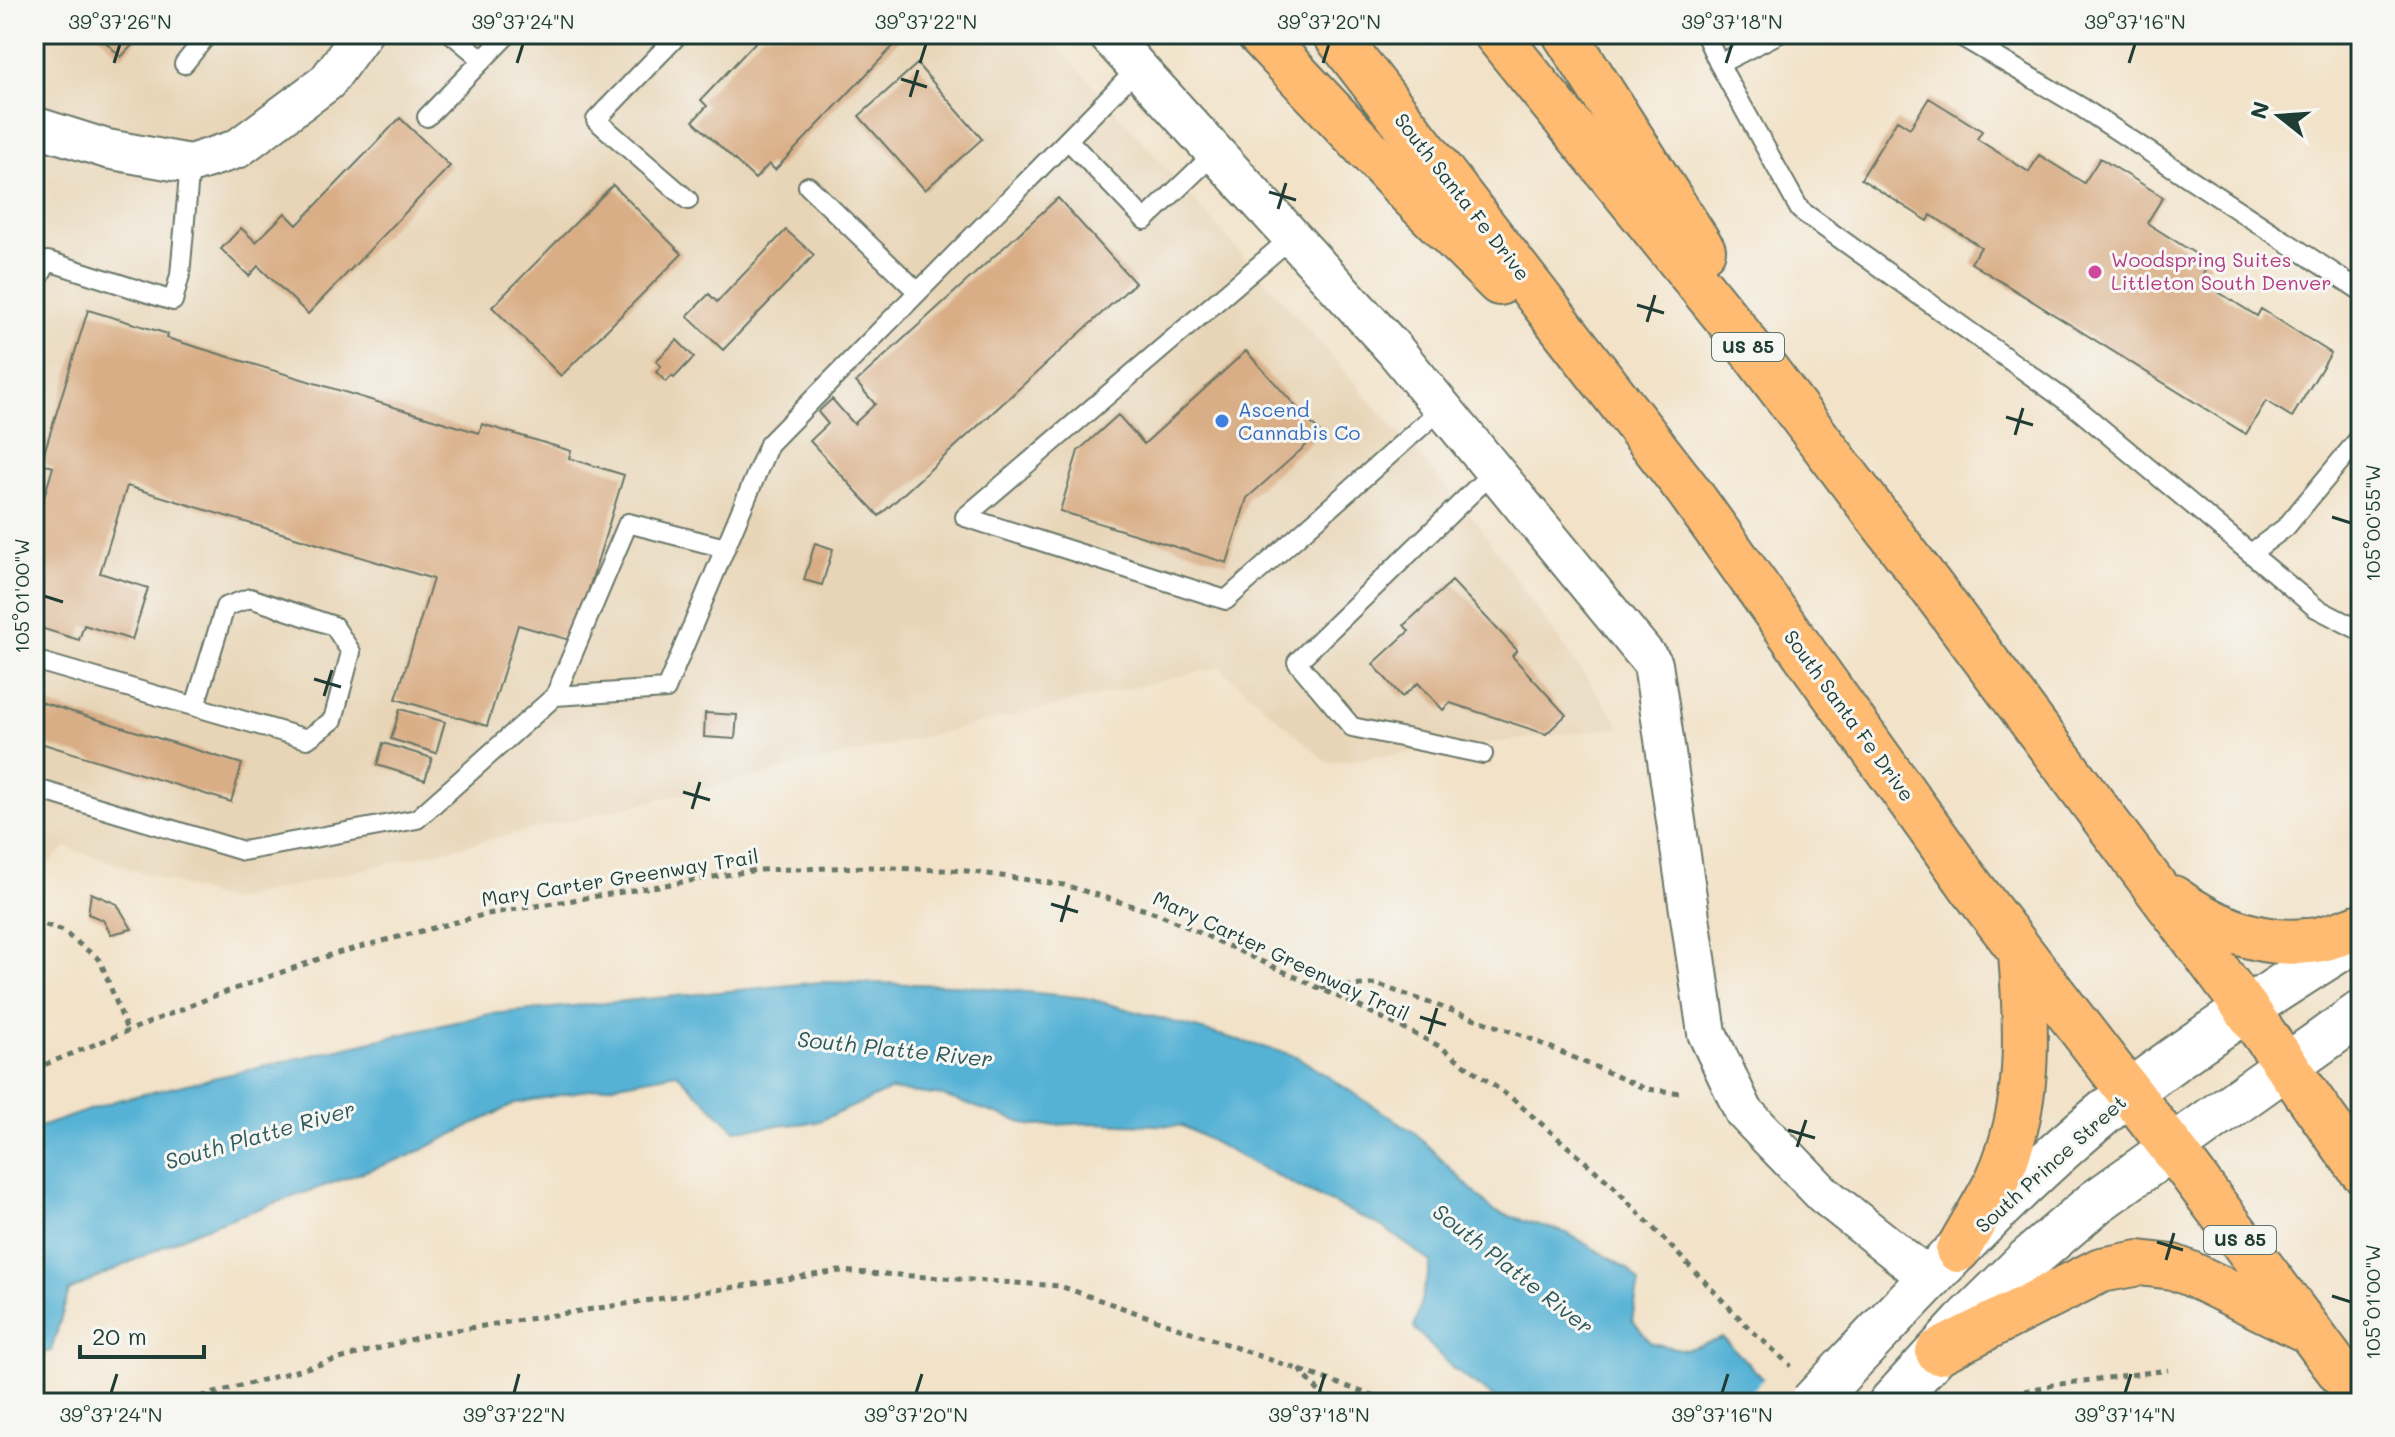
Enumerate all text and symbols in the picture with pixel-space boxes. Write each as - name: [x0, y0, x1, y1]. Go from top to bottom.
- text: 39°37'26"N: [68, 8, 172, 34]
- text: 39°37'24"N: [471, 8, 575, 34]
- text: 39°37'22"N: [875, 8, 977, 34]
- text: 39°37'20"N: [1277, 8, 1381, 34]
- text: 39°37'18"N: [1681, 8, 1783, 34]
- text: 39°37'16"N: [2084, 8, 2186, 34]
- north arrow: [2239, 76, 2319, 156]
- text: N: [2243, 98, 2276, 122]
- street label: South Santa Fe Drive: [1389, 107, 1536, 285]
- place label: Woodspring Suites Littleton South Denver: [2111, 246, 2332, 295]
- marker: Woodspring Suites Littleton South Denver: [2086, 263, 2104, 281]
- road number: US 85: [1712, 333, 1784, 361]
- place label: Ascend Cannabis Co: [1238, 396, 1361, 445]
- marker: Ascend Cannabis Co: [1213, 412, 1231, 430]
- text: 105°00'55"W: [2359, 464, 2385, 582]
- text: 105°01'00"W: [8, 538, 34, 654]
- street label: South Santa Fe Drive: [1779, 625, 1921, 806]
- street label: Mary Carter Greenway Trail: [480, 842, 760, 912]
- street label: Mary Carter Greenway Trail: [1149, 884, 1414, 1026]
- water label: South Platte River: [796, 1024, 994, 1073]
- street label: South Prince Street: [1969, 1089, 2131, 1238]
- water label: South Platte River: [161, 1094, 358, 1176]
- water label: South Platte River: [1427, 1197, 1600, 1340]
- road number: US 85: [2204, 1226, 2276, 1254]
- text: 105°01'00"W: [2359, 1244, 2385, 1360]
- scale bar: [80, 1309, 204, 1359]
- text: 20 m: [92, 1320, 147, 1351]
- text: 39°37'24"N: [59, 1401, 163, 1427]
- text: 39°37'22"N: [463, 1401, 565, 1427]
- text: 39°37'20"N: [864, 1401, 968, 1427]
- text: 39°37'18"N: [1268, 1401, 1370, 1427]
- text: 39°37'16"N: [1671, 1401, 1773, 1427]
- text: 39°37'14"N: [2075, 1401, 2176, 1427]

